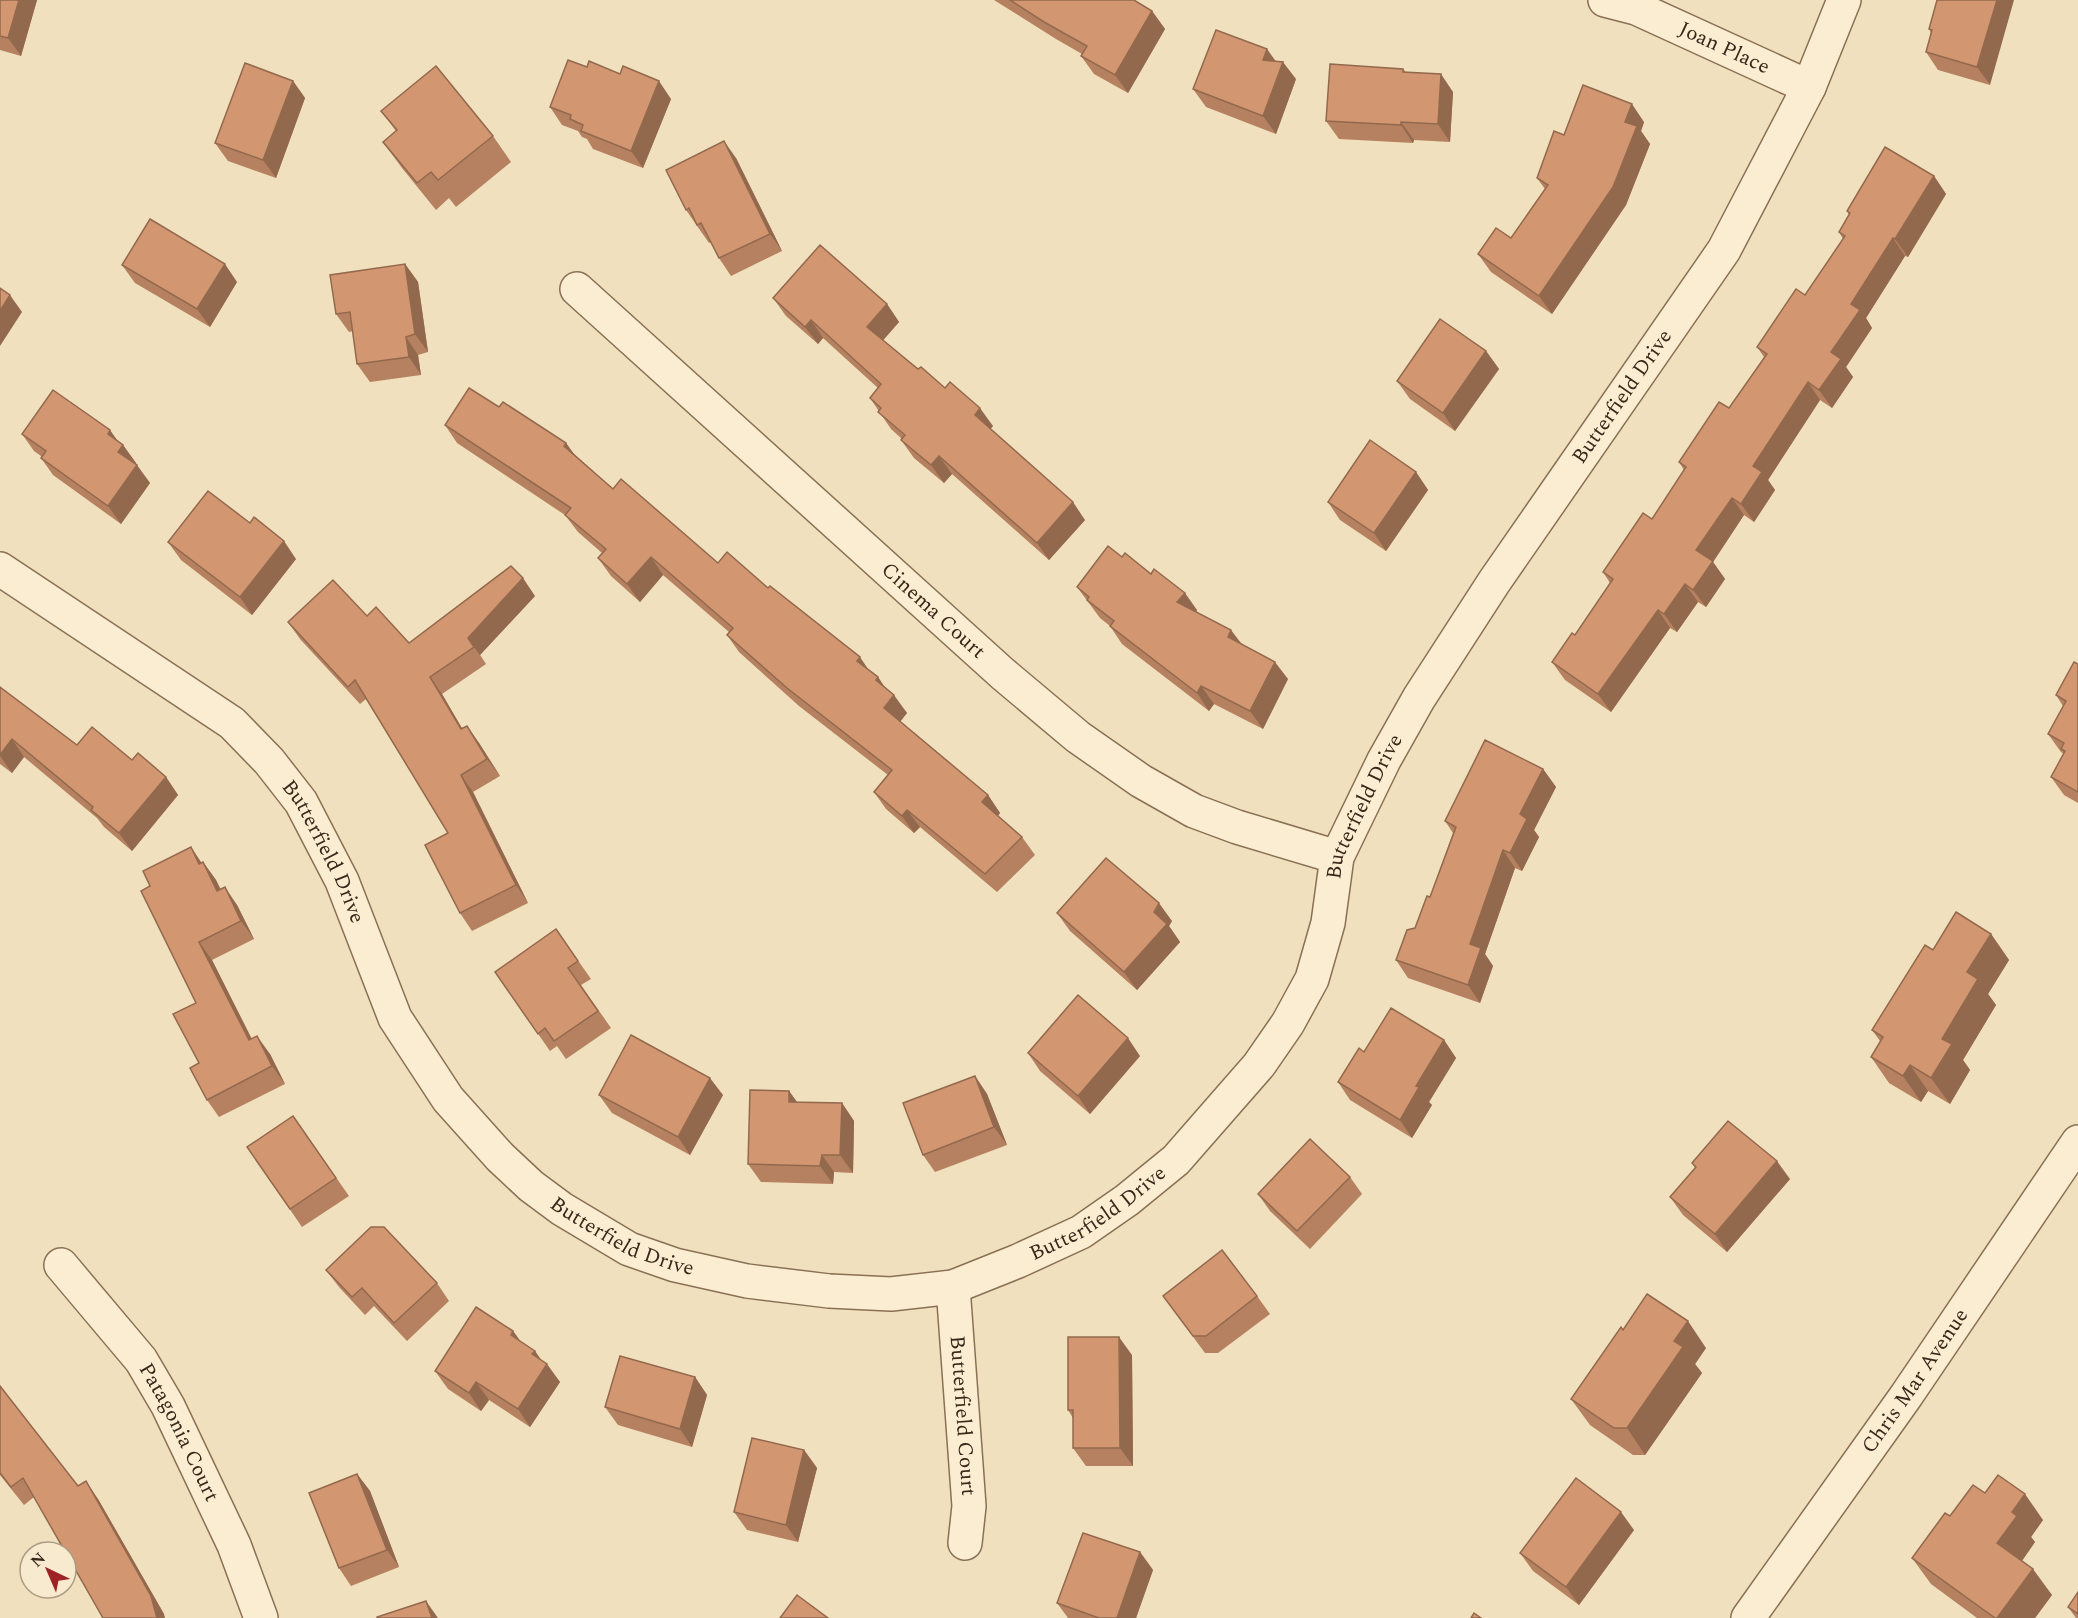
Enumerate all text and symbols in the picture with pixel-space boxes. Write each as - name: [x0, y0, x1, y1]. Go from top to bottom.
- street label: Joan Place: [1673, 14, 1775, 83]
- street label: Butterfield Drive: [1564, 323, 1680, 471]
- street label: Cinema Court: [873, 555, 993, 667]
- street label: Butterfield Drive: [1318, 728, 1411, 881]
- street label: Butterfield Drive: [273, 773, 373, 928]
- street label: Butterfield Drive: [1024, 1158, 1173, 1270]
- street label: Butterfield Drive: [543, 1189, 697, 1285]
- street label: Chris Mar Avenue: [1854, 1302, 1977, 1460]
- street label: Butterfield Court: [941, 1334, 984, 1497]
- street label: Patagonia Court: [130, 1357, 227, 1507]
- north arrow: [18, 1540, 78, 1600]
- text: N: [25, 1547, 51, 1573]

